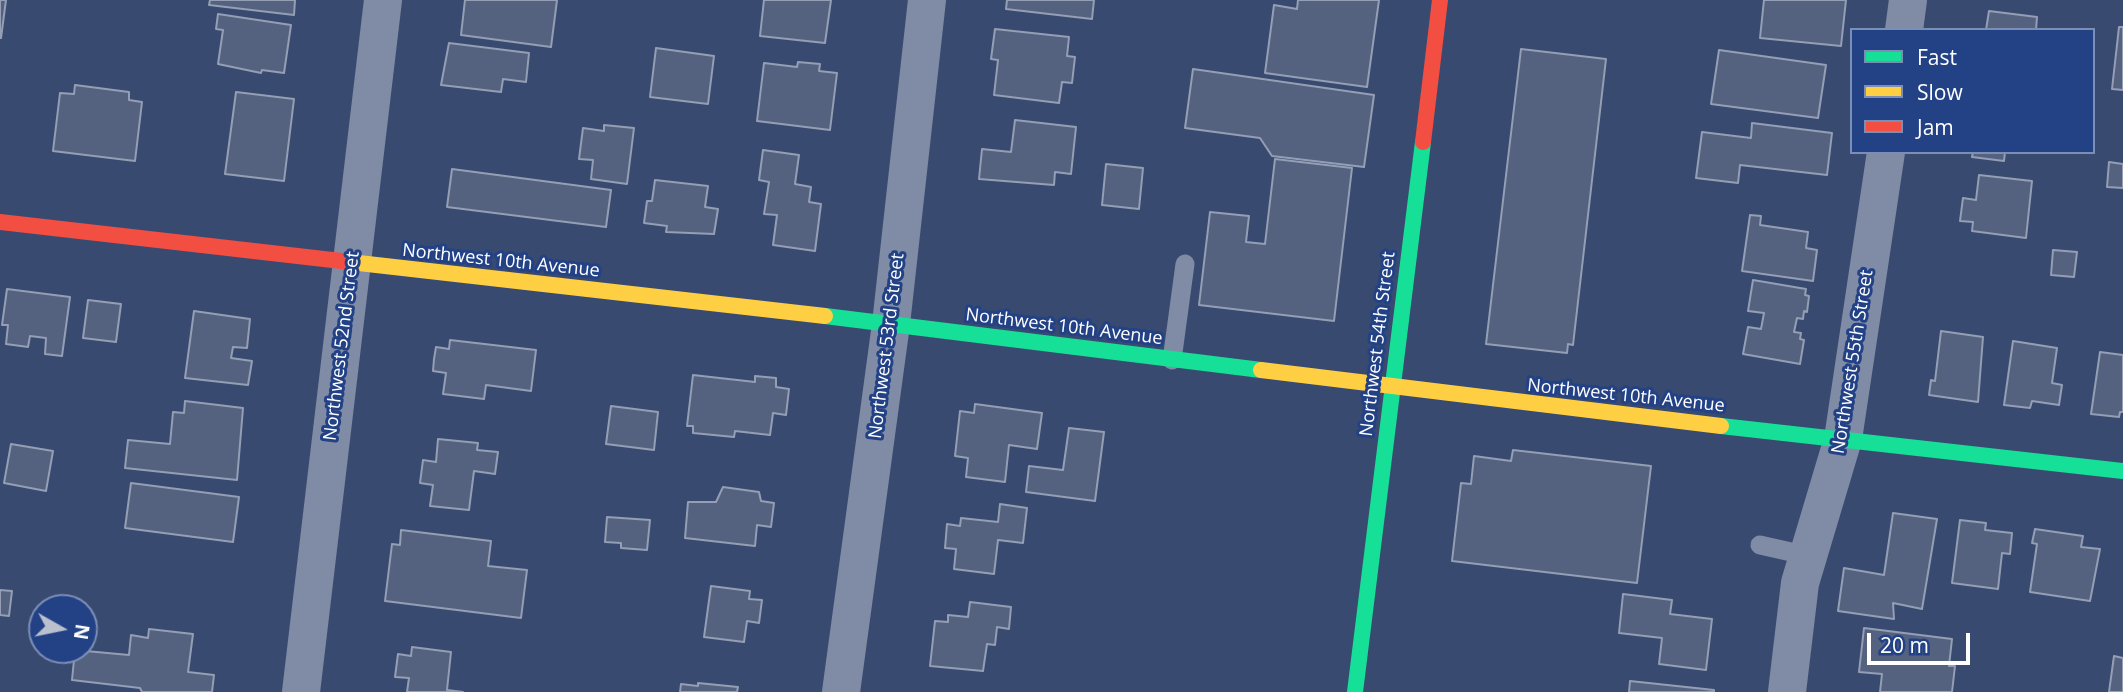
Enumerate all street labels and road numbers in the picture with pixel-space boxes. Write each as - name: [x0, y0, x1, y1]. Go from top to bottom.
- street label: Northwest 10th Avenue: [401, 240, 601, 282]
- street label: Northwest 52nd Street: [320, 250, 364, 442]
- street label: Northwest 54th Street: [1356, 250, 1400, 438]
- street label: Northwest 53rd Street: [865, 252, 909, 440]
- street label: Northwest 55th Street: [1828, 269, 1878, 455]
- street label: Northwest 10th Avenue: [964, 304, 1164, 350]
- street label: Northwest 10th Avenue: [1526, 375, 1726, 417]

